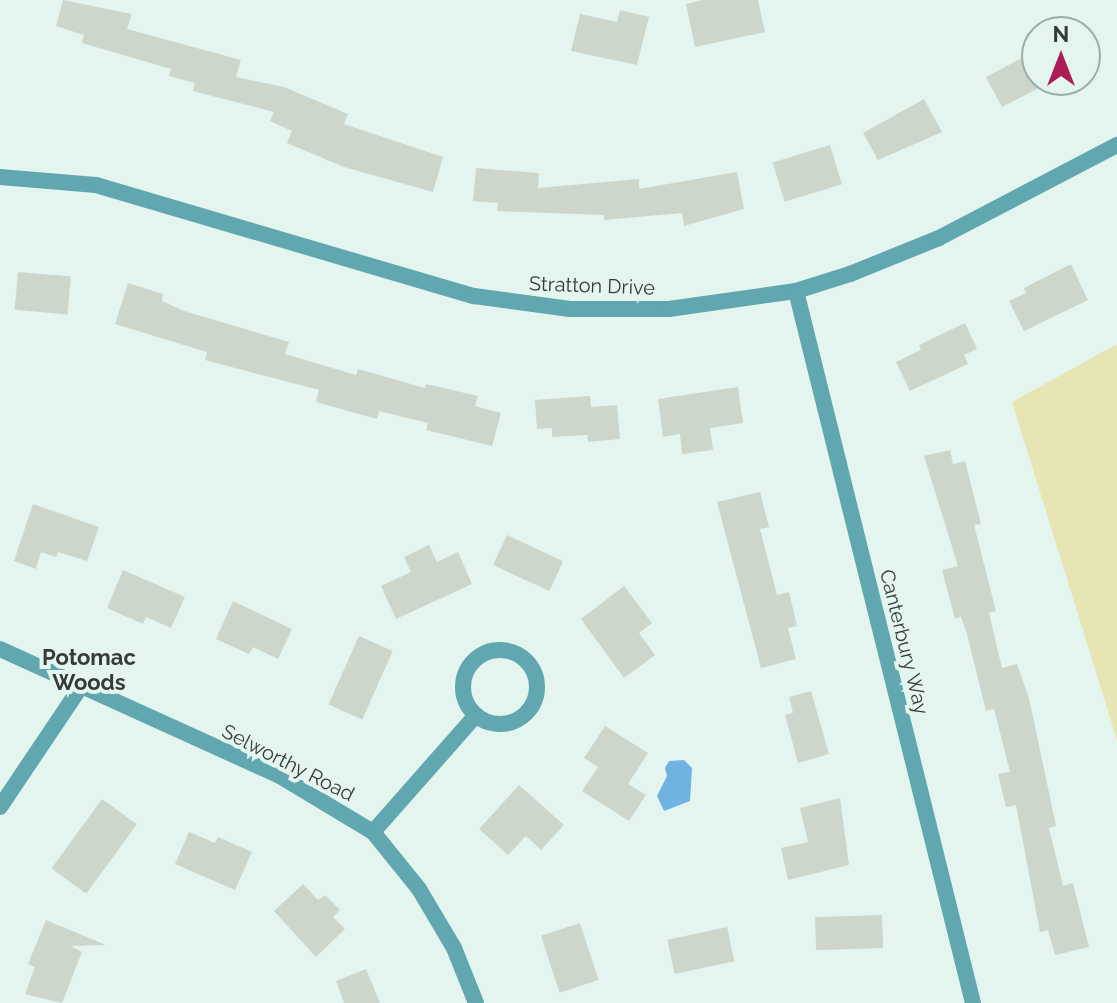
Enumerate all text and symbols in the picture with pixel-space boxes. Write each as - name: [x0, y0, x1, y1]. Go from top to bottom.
- north arrow: [1021, 16, 1101, 96]
- text: N: [1053, 21, 1069, 47]
- street label: Stratton Drive: [529, 272, 655, 300]
- street label: Canterbury Way: [874, 566, 934, 718]
- district label: Potomac Woods: [42, 644, 136, 696]
- street label: Selworthy Road: [218, 719, 358, 807]

